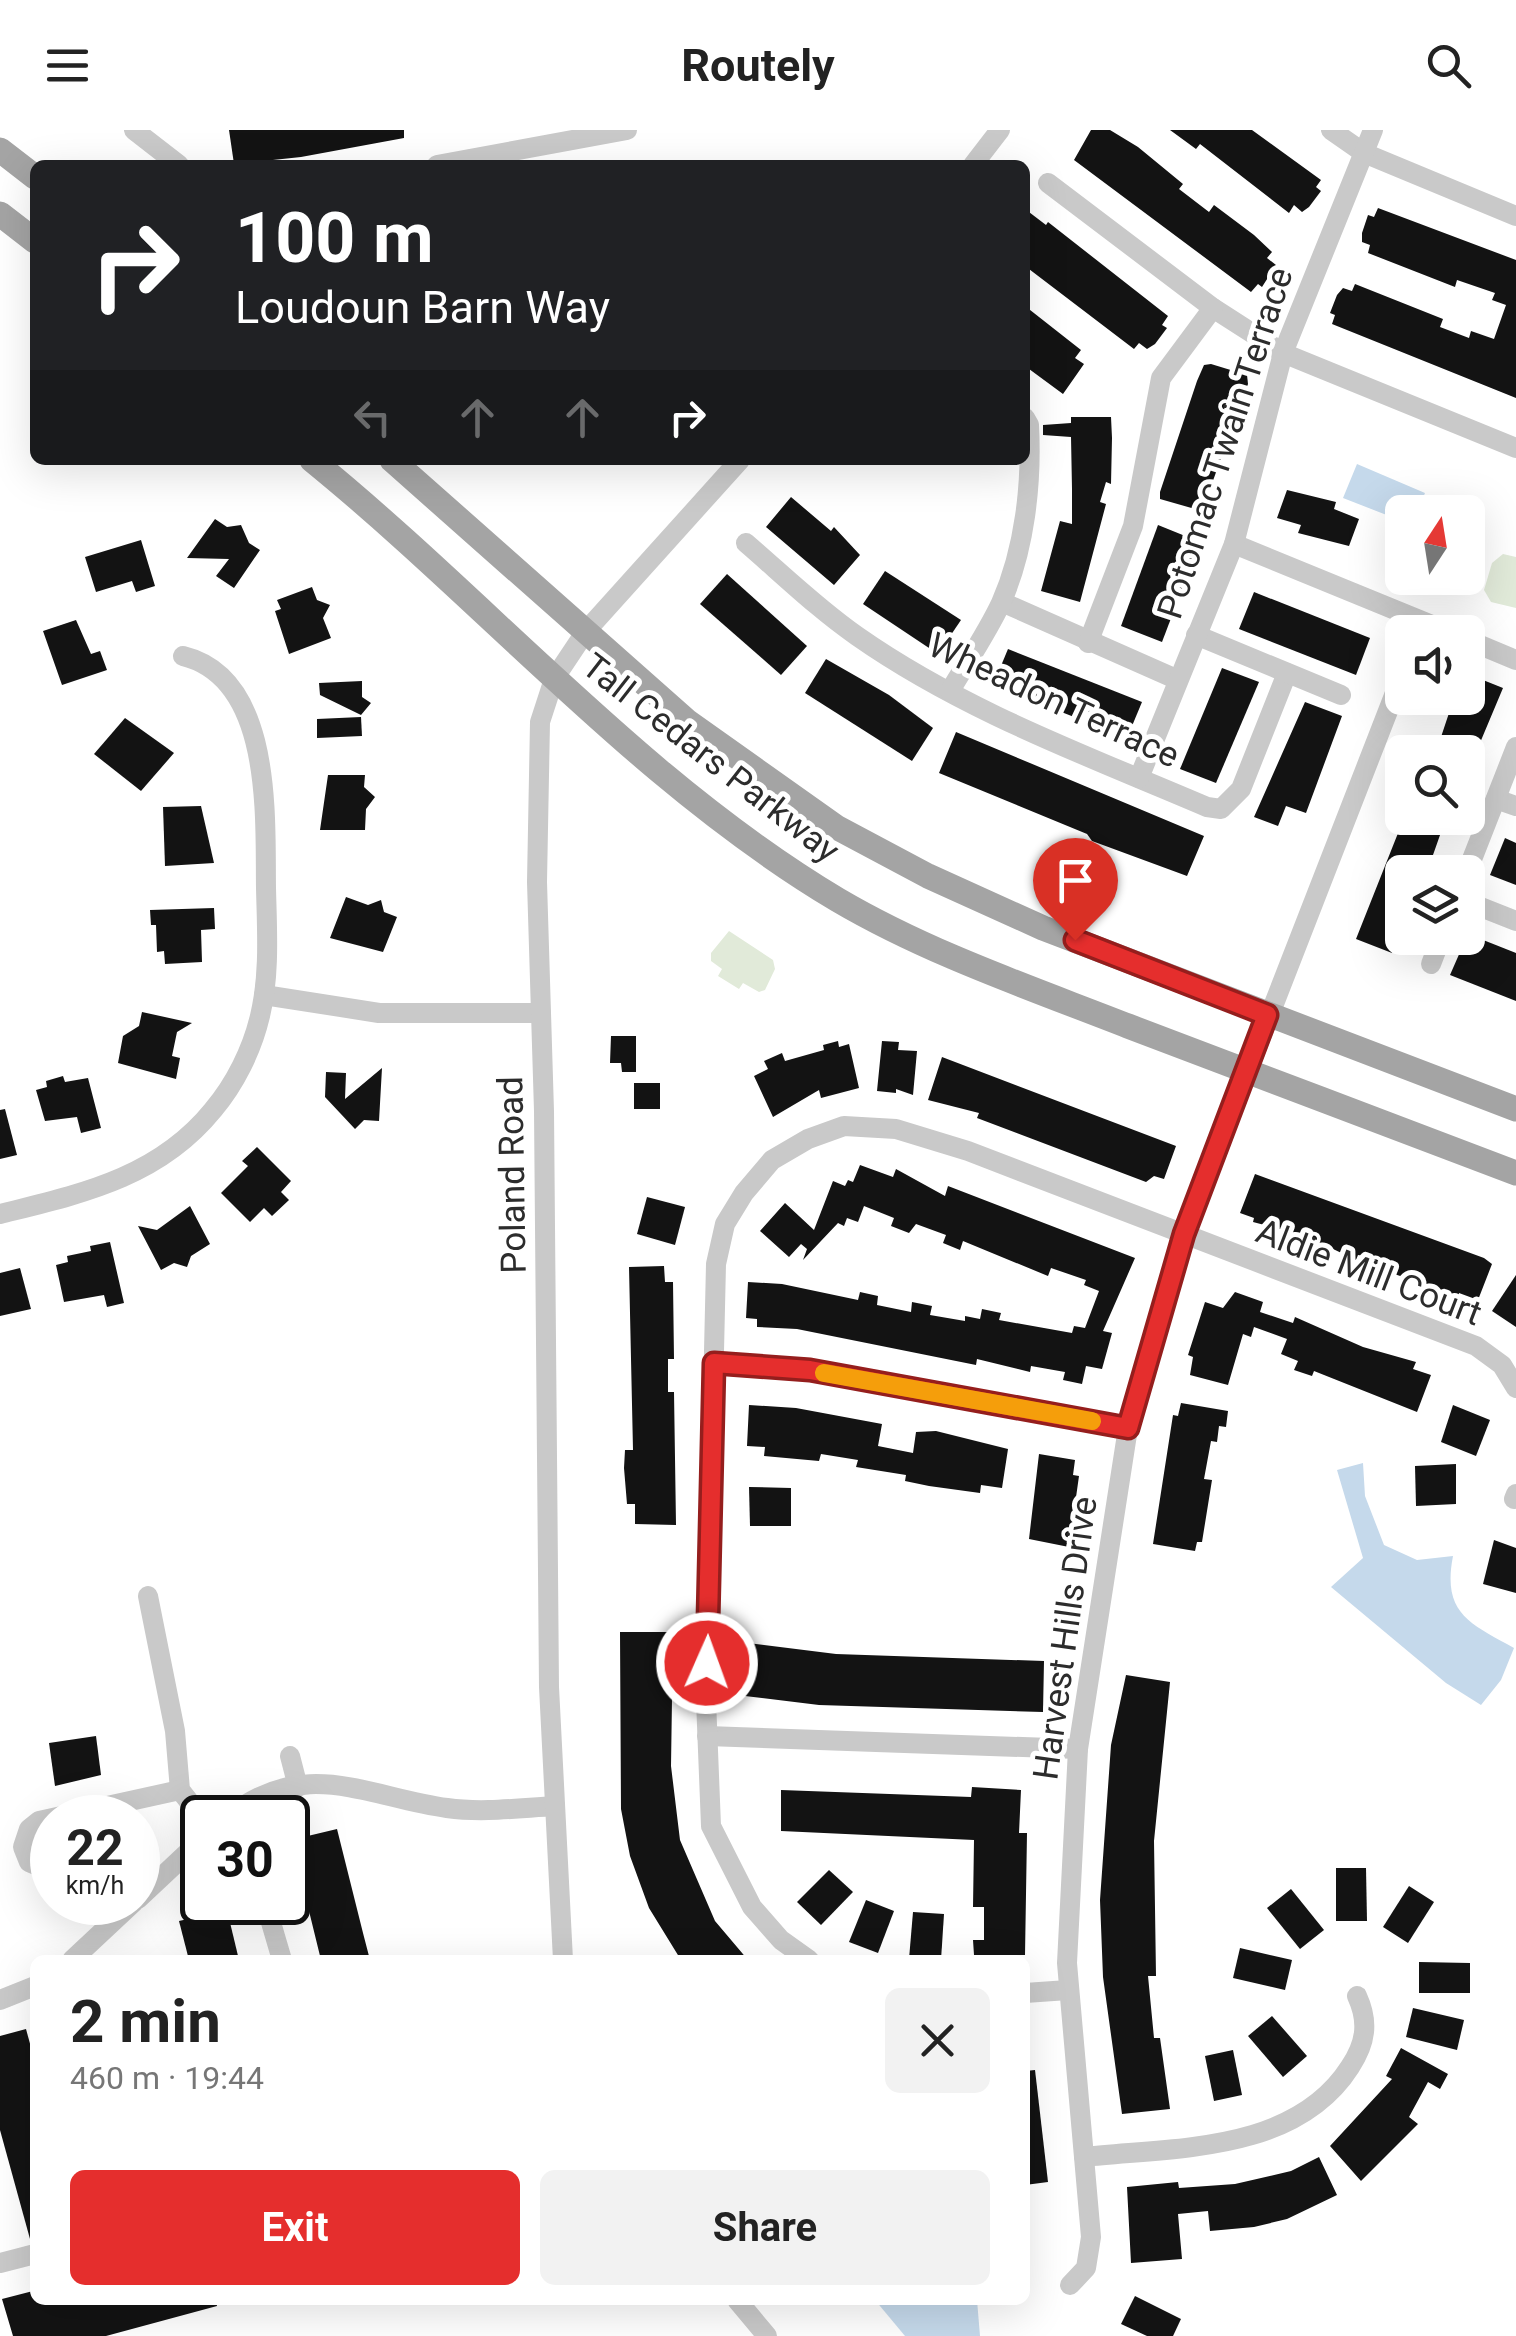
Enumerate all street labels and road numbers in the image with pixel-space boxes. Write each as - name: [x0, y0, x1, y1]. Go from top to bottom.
- street label: Potomac Twain Terrace: [1149, 262, 1302, 624]
- street label: Wheadon Terrace: [922, 624, 1186, 776]
- street label: Tall Cedars Parkway: [574, 645, 848, 872]
- street label: Poland Road: [490, 1076, 535, 1274]
- street label: Aldie Mill Court: [1250, 1211, 1487, 1334]
- street label: Harvest Hills Drive: [1025, 1494, 1106, 1782]

